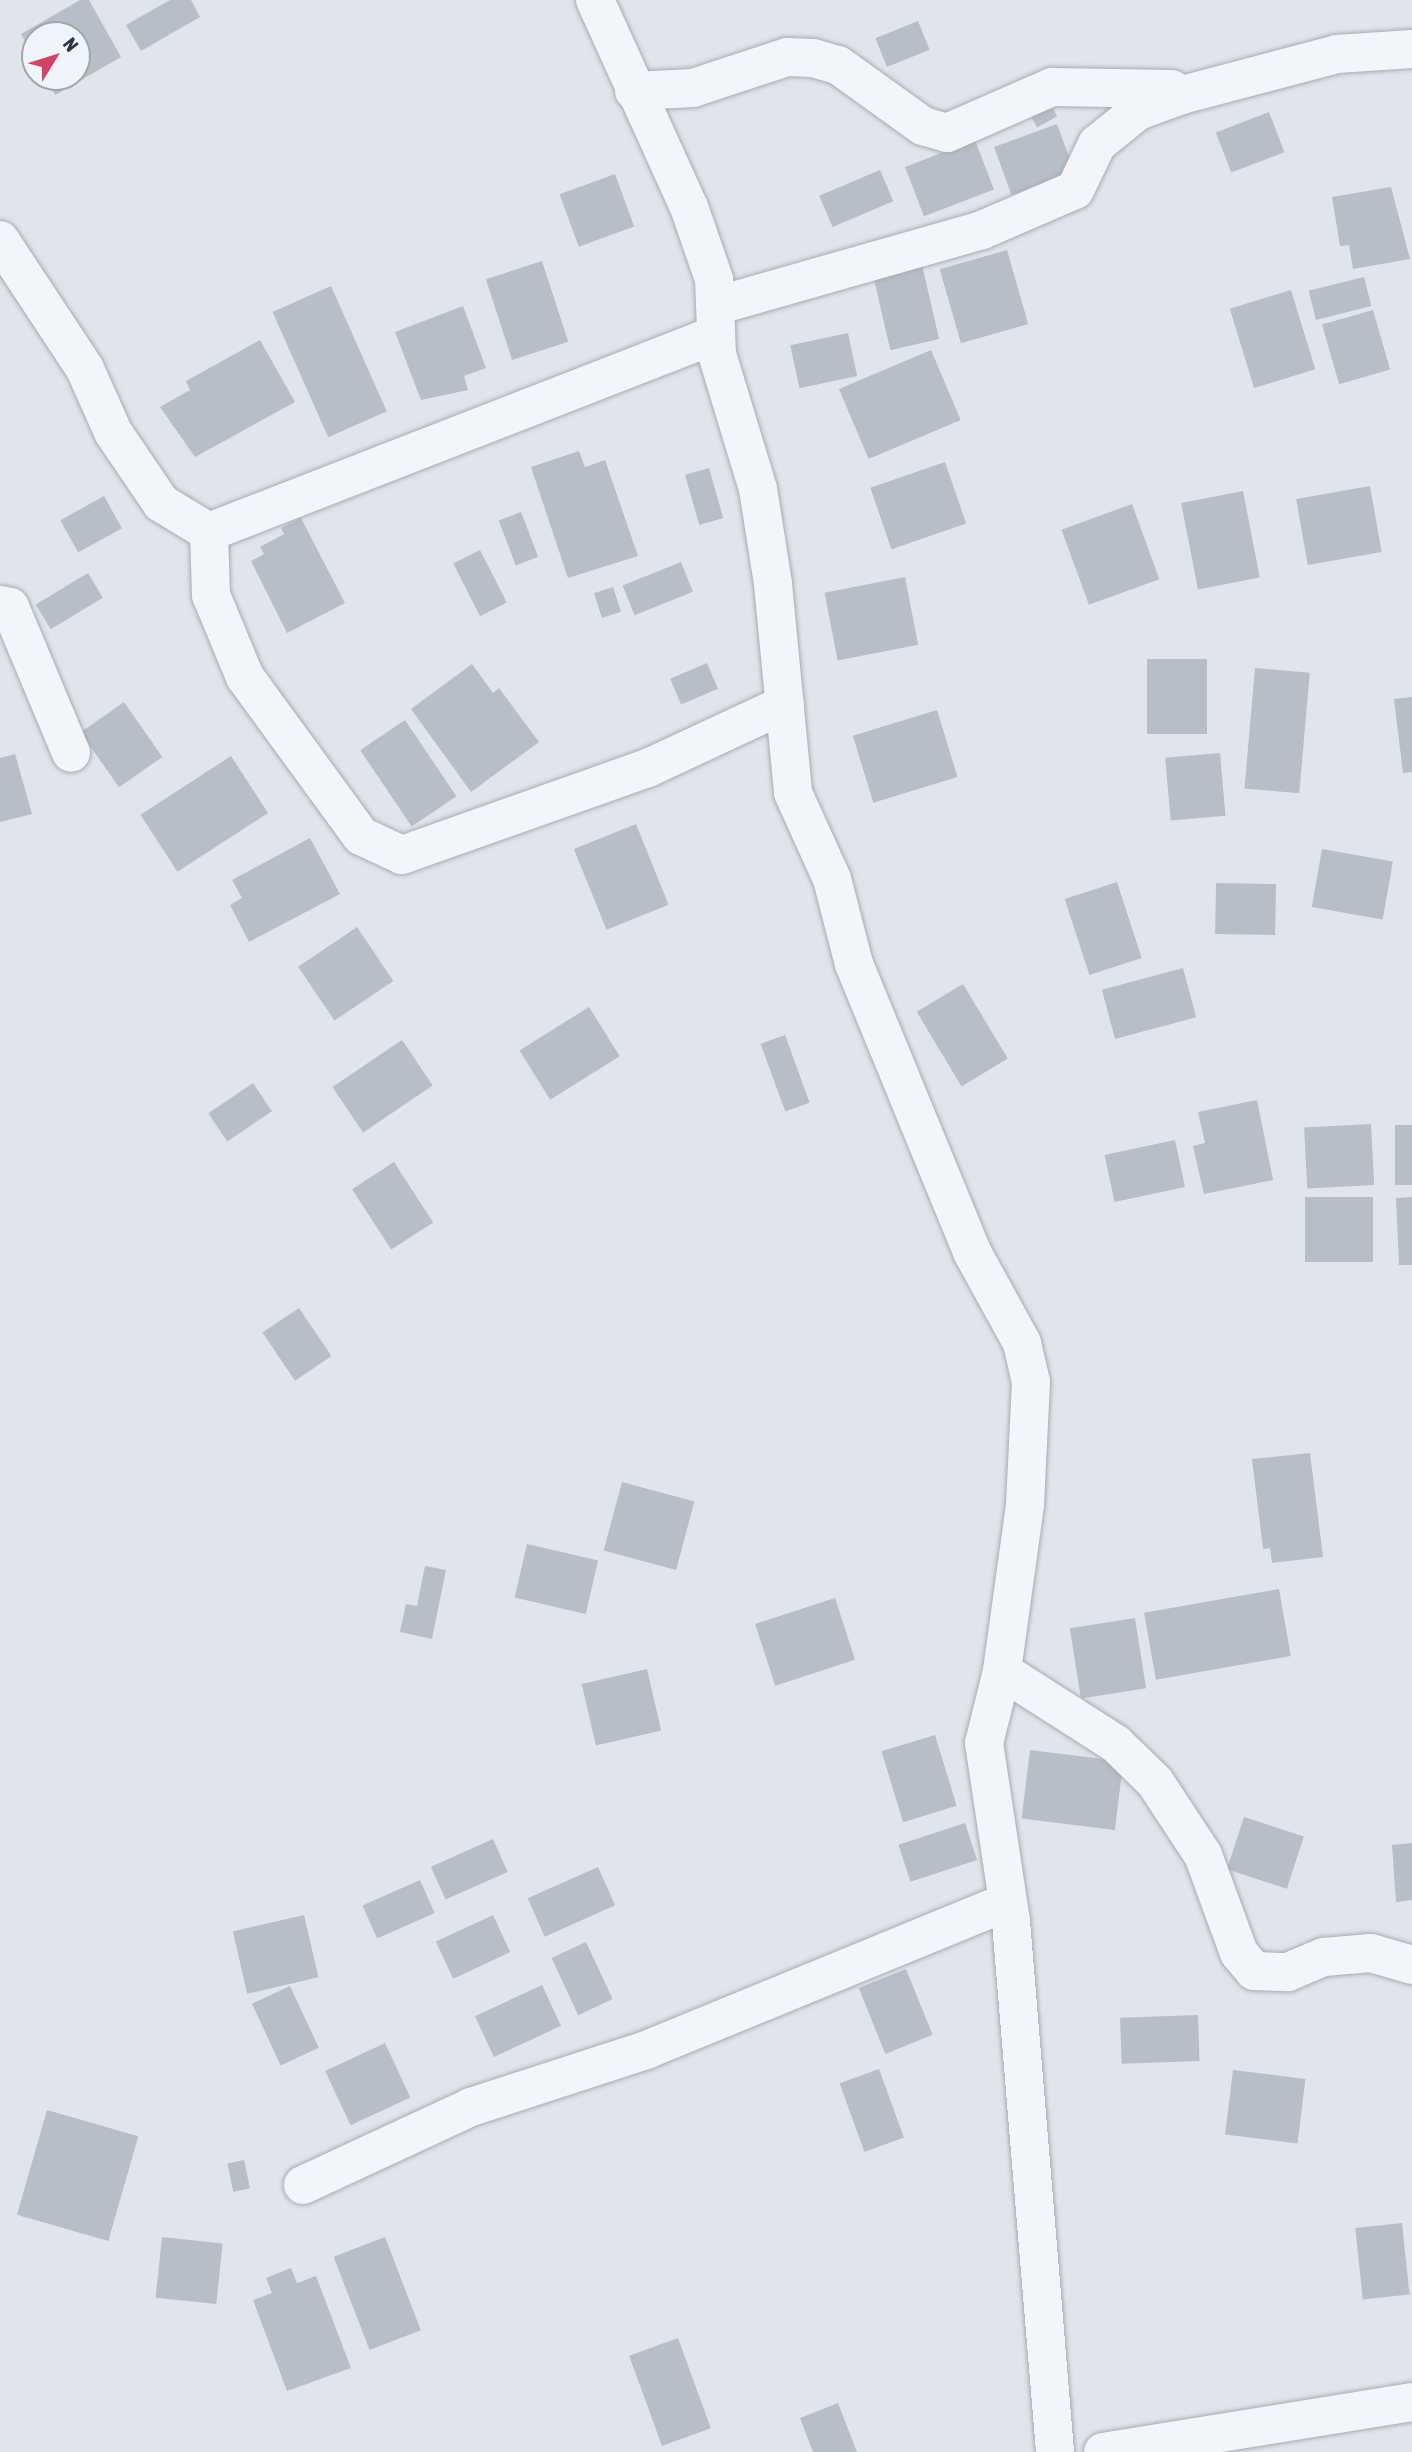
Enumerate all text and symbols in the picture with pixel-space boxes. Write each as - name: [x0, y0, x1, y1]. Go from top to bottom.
- north arrow: [21, 21, 91, 91]
- text: N: [59, 33, 83, 55]

